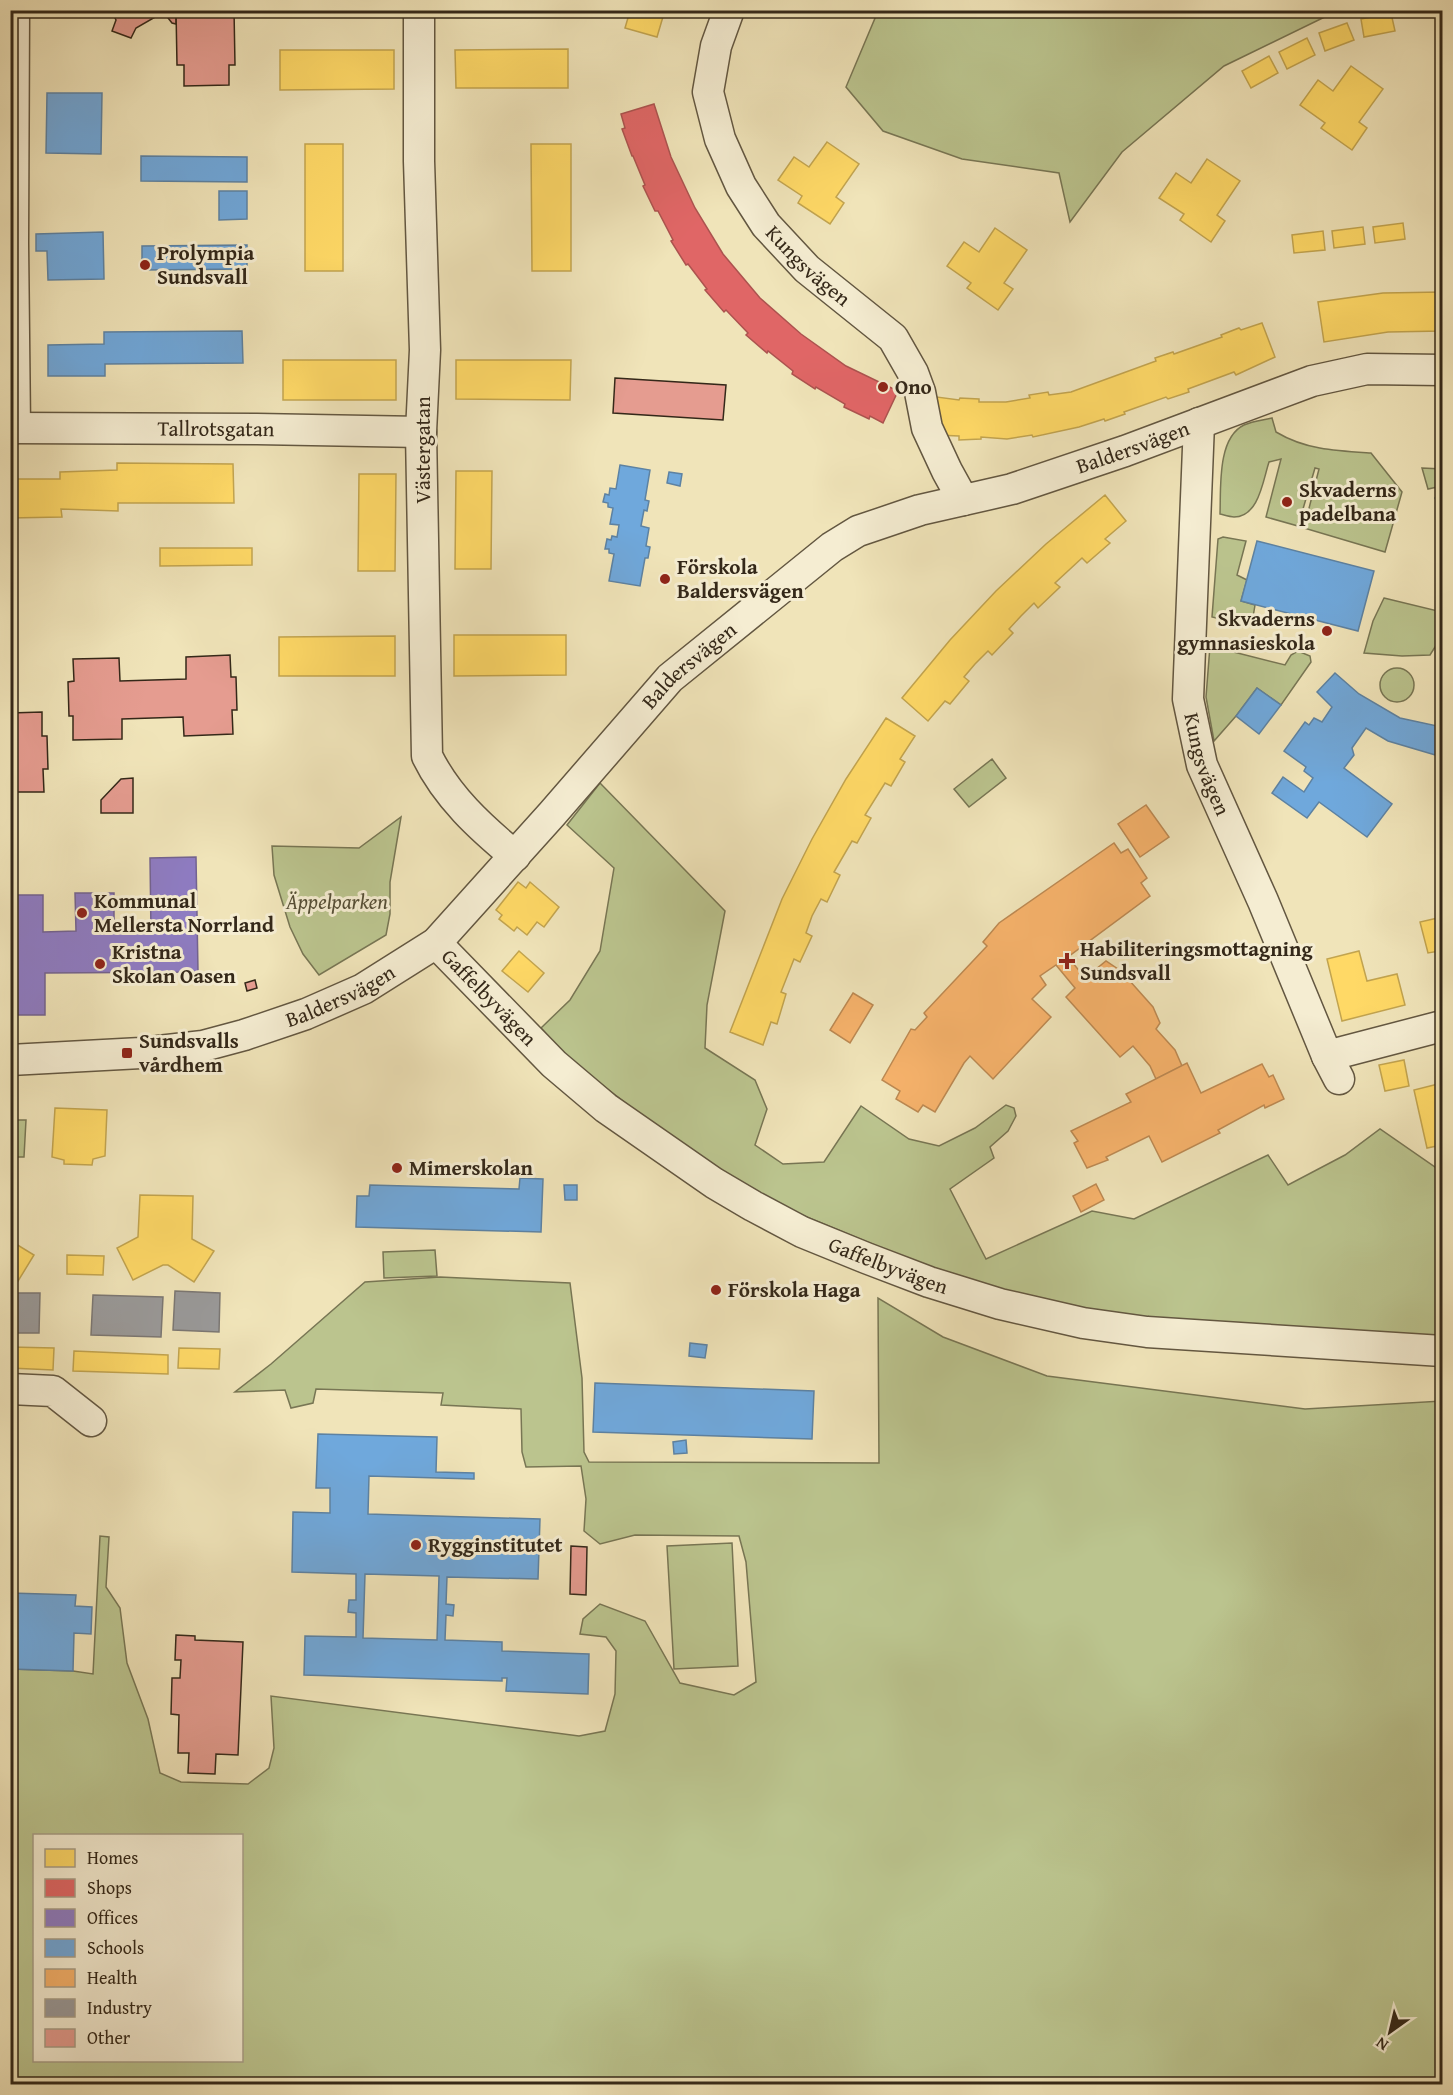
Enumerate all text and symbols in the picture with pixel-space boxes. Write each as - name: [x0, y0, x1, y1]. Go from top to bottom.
- street label: Kungsvägen: [759, 218, 858, 313]
- place label: Prolympia Sundsvall: [157, 237, 254, 292]
- marker: Prolympia Sundsvall: [138, 258, 152, 272]
- place label: Ono: [895, 371, 932, 402]
- marker: Ono: [876, 380, 890, 394]
- street label: Västergatan: [407, 396, 438, 504]
- street label: Baldersvägen: [1072, 412, 1194, 481]
- street label: Tallrotsgatan: [157, 413, 275, 444]
- place label: Skvaderns padelbana: [1299, 474, 1397, 529]
- marker: Skvaderns padelbana: [1280, 495, 1294, 509]
- place label: Förskola Baldersvägen: [677, 551, 804, 606]
- marker: Förskola Baldersvägen: [658, 572, 672, 586]
- place label: Skvaderns gymnasieskola: [1177, 603, 1315, 658]
- street label: Baldersvägen: [634, 614, 743, 716]
- marker: Skvaderns gymnasieskola: [1320, 624, 1334, 638]
- street label: Kungsvägen: [1176, 710, 1239, 820]
- place label: Kommunal Mellersta Norrland: [94, 885, 274, 940]
- park label: Äppelparken: [285, 886, 388, 917]
- marker: Kommunal Mellersta Norrland: [75, 906, 89, 920]
- place label: Habiliteringsmottagning Sundsvall: [1080, 933, 1313, 988]
- place label: Kristna Skolan Oasen: [112, 936, 236, 991]
- street label: Gaffelbyvägen: [435, 941, 544, 1053]
- marker: Habiliteringsmottagning Sundsvall: [1058, 952, 1076, 970]
- street label: Baldersvägen: [281, 956, 401, 1035]
- marker: Kristna Skolan Oasen: [93, 957, 107, 971]
- place label: Sundsvalls vårdhem: [139, 1025, 239, 1080]
- marker: Sundsvalls vårdhem: [120, 1046, 134, 1060]
- place label: Mimerskolan: [409, 1152, 534, 1183]
- marker: Mimerskolan: [390, 1161, 404, 1175]
- street label: Gaffelbyvägen: [824, 1228, 952, 1302]
- place label: Förskola Haga: [728, 1274, 861, 1305]
- marker: Förskola Haga: [709, 1283, 723, 1297]
- place label: Rygginstitutet: [428, 1529, 563, 1560]
- marker: Rygginstitutet: [409, 1538, 423, 1552]
- legend: [33, 1834, 243, 2062]
- text: Homes: [87, 1844, 138, 1871]
- text: Shops: [87, 1874, 132, 1901]
- text: Offices: [87, 1904, 138, 1931]
- text: Schools: [87, 1934, 144, 1961]
- text: Health: [87, 1964, 137, 1991]
- text: Industry: [87, 1994, 152, 2021]
- north arrow: [1360, 2002, 1420, 2062]
- text: Other: [87, 2024, 131, 2051]
- text: N: [1370, 2031, 1393, 2057]

